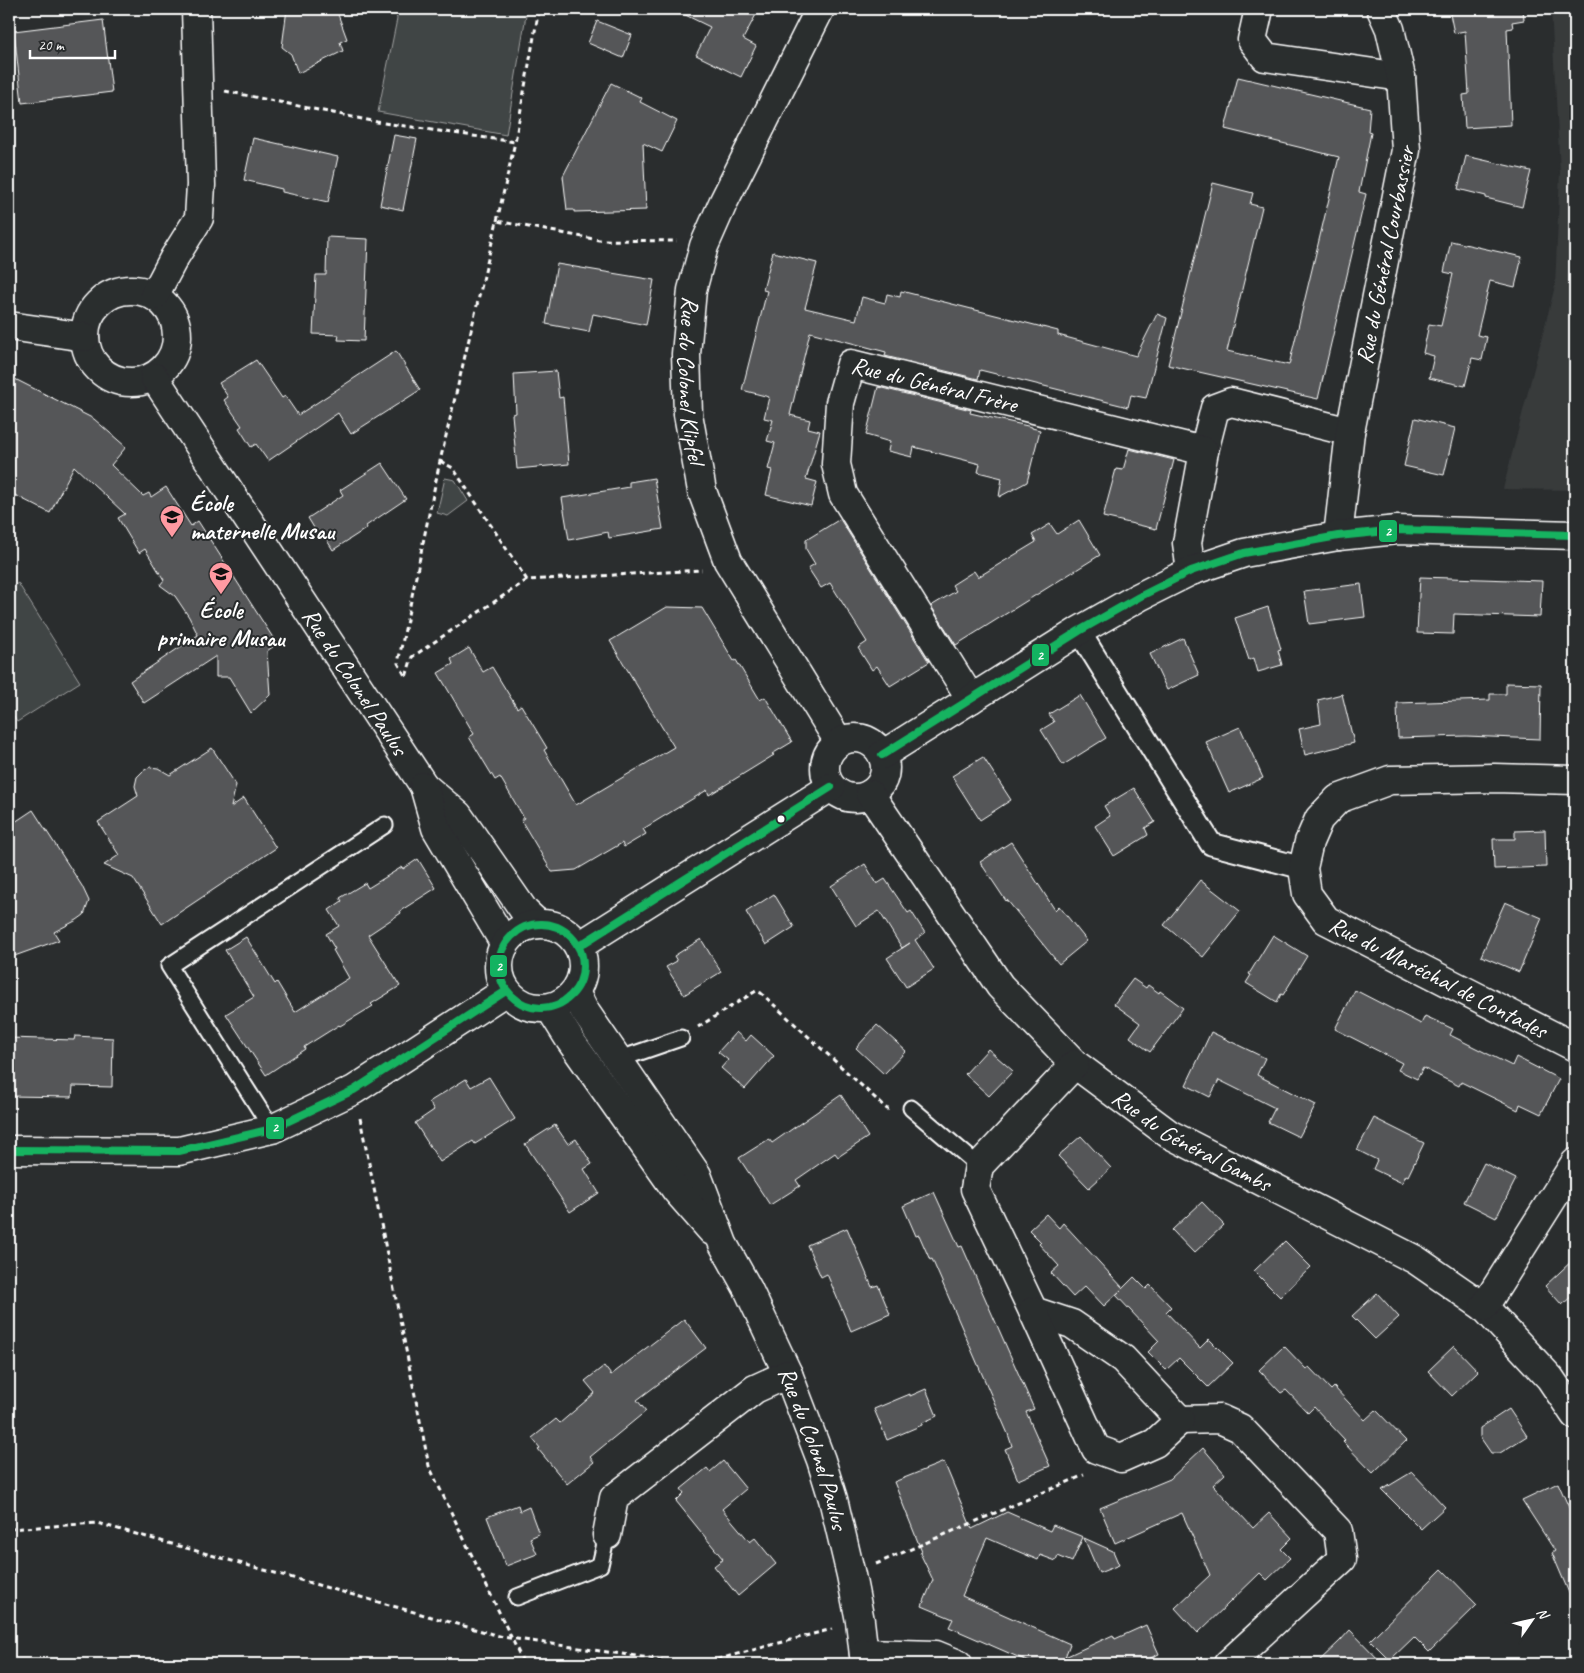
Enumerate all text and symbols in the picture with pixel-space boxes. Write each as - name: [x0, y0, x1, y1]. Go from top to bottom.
- scale bar: [30, 28, 115, 60]
- text: 20 m: [38, 36, 65, 55]
- street label: Rue du Général Courbassier: [1349, 141, 1422, 367]
- street label: Rue du Colonel Klipfel: [671, 295, 712, 470]
- street label: Rue du Général Frère: [848, 350, 1022, 420]
- place label: École maternelle Musau: [190, 488, 336, 546]
- school or university icon: École maternelle Musau: [159, 504, 185, 538]
- line badge: 2: [1378, 519, 1398, 543]
- text: 2: [1385, 523, 1393, 540]
- school or university icon: École primaire Musau: [208, 561, 234, 595]
- place label: École primaire Musau: [158, 595, 287, 653]
- street label: Rue du Colonel Paulus: [296, 602, 416, 762]
- line badge: 2: [1031, 643, 1050, 667]
- text: 2: [1037, 647, 1045, 664]
- unlabelled marker: [776, 814, 786, 824]
- street label: Rue du Maréchal de Contades: [1324, 909, 1554, 1046]
- line badge: 2: [489, 954, 508, 978]
- text: 2: [496, 958, 504, 975]
- street label: Rue du Général Gambs: [1106, 1082, 1278, 1199]
- line badge: 2: [265, 1116, 285, 1140]
- text: 2: [272, 1119, 280, 1136]
- street label: Rue du Colonel Paulus: [772, 1362, 855, 1534]
- north arrow: [1506, 1596, 1556, 1646]
- text: N: [1533, 1605, 1553, 1623]

